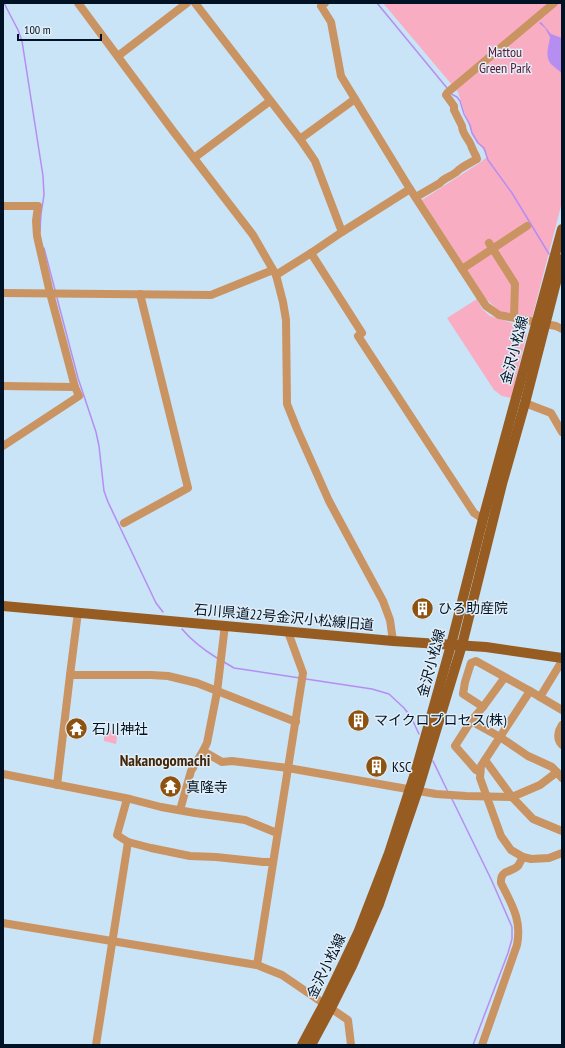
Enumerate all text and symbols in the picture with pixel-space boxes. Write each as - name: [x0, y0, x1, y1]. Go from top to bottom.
- scale bar: [18, 16, 101, 42]
- text: 100 m: [24, 22, 51, 37]
- park label: Mattou Green Park: [479, 43, 532, 77]
- street label: 金沢小松線: [496, 314, 532, 386]
- building icon: ひろ助産院: [410, 595, 436, 621]
- place label: ひろ助産院: [438, 599, 508, 617]
- street label: 石川県道22号金沢小松線旧道: [193, 600, 375, 634]
- street label: 金沢小松線: [413, 627, 449, 699]
- building icon: マイクロプロセス(株): [346, 707, 372, 733]
- place label: マイクロプロセス(株): [374, 711, 507, 729]
- temple icon: 石川神社: [64, 716, 90, 742]
- place label: 石川神社: [92, 720, 148, 738]
- district label: Nakanogomachi: [120, 750, 211, 770]
- building icon: KSC: [363, 754, 389, 780]
- place label: KSC: [392, 758, 412, 776]
- temple icon: 真隆寺: [157, 774, 183, 800]
- place label: 真隆寺: [186, 778, 228, 796]
- street label: 金沢小松線: [303, 931, 349, 1001]

